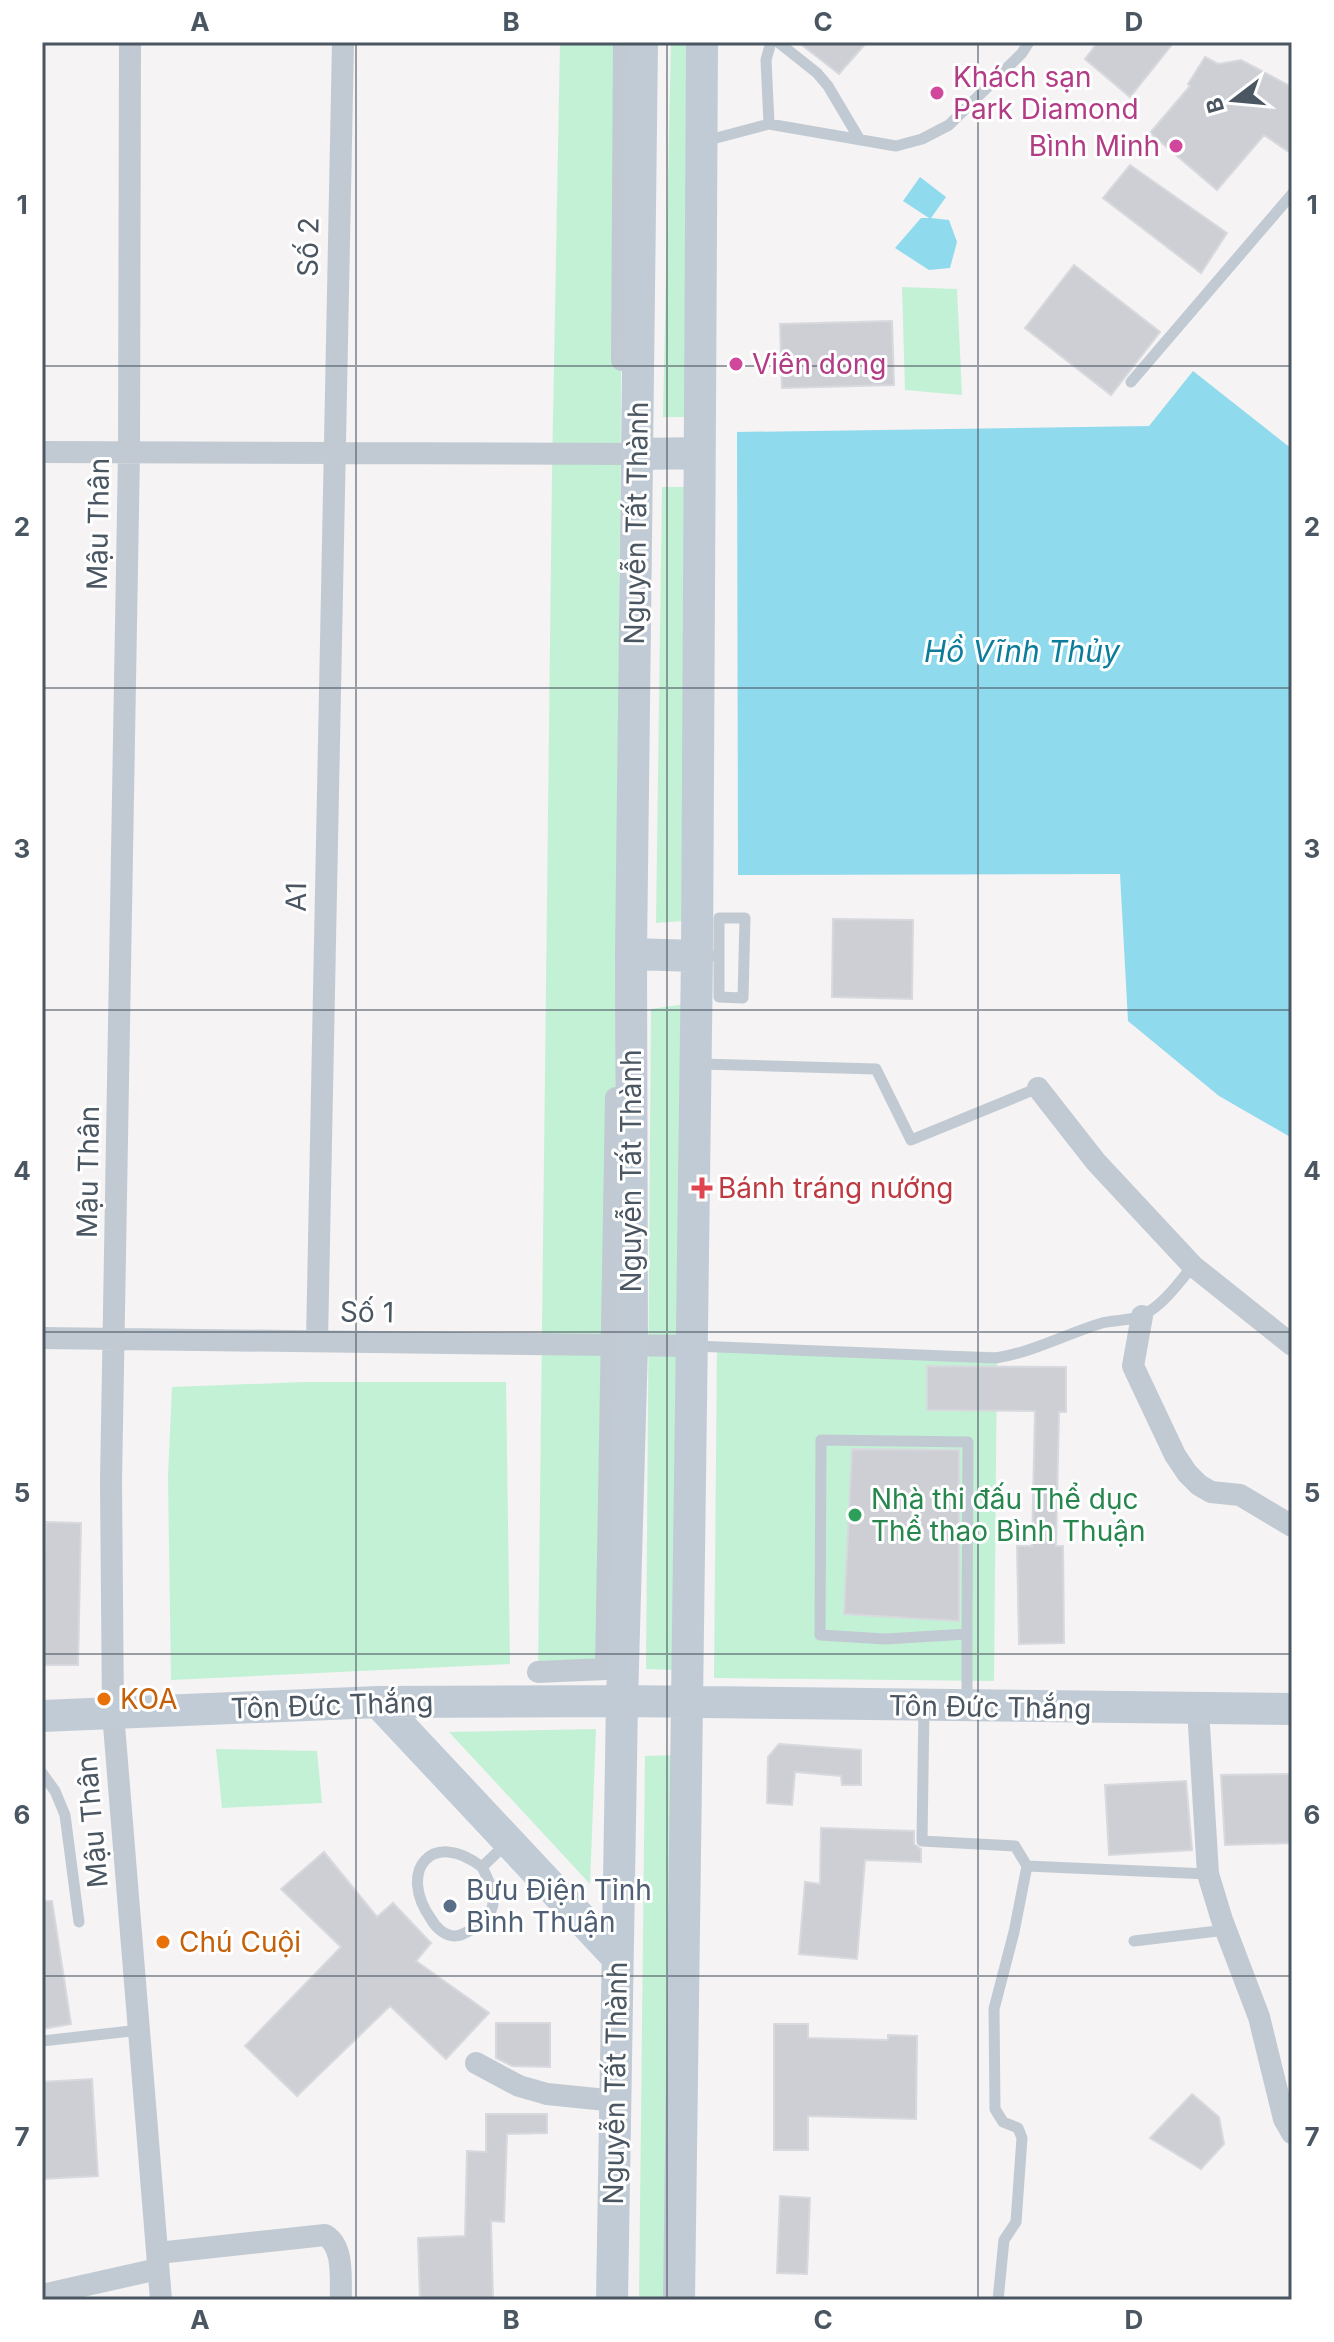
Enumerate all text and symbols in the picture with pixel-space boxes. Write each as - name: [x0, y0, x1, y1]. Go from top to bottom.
- text: A: [190, 6, 210, 37]
- text: B: [502, 6, 520, 37]
- text: C: [813, 6, 833, 37]
- text: D: [1125, 6, 1143, 37]
- place label: Khách sạn Park Diamond: [953, 60, 1139, 126]
- north arrow: [1194, 60, 1274, 140]
- marker: Khách sạn Park Diamond: [928, 84, 946, 102]
- text: B: [1200, 95, 1229, 116]
- place label: Bình Minh: [1029, 129, 1160, 163]
- marker: Bình Minh: [1167, 137, 1185, 155]
- text: 1: [16, 189, 28, 220]
- text: 1: [1306, 189, 1318, 220]
- street label: Số 2: [290, 217, 326, 277]
- place label: Viên dong: [752, 347, 887, 381]
- marker: Viên dong: [727, 355, 745, 373]
- street label: Nguyễn Tất Thành: [617, 401, 655, 645]
- street label: Mậu Thân: [80, 458, 116, 590]
- text: 2: [14, 511, 30, 542]
- text: 2: [1304, 511, 1320, 542]
- water label: Hồ Vĩnh Thủy: [924, 633, 1121, 669]
- text: 3: [14, 833, 30, 864]
- text: 3: [1304, 833, 1320, 864]
- street label: A1: [279, 882, 313, 912]
- street label: Nguyễn Tất Thành: [614, 1050, 648, 1293]
- street label: Mậu Thân: [70, 1106, 106, 1238]
- text: 4: [13, 1155, 31, 1186]
- text: 4: [1303, 1155, 1321, 1186]
- place label: Bánh tráng nướng: [718, 1171, 953, 1205]
- marker: Bánh tráng nướng: [693, 1179, 711, 1197]
- street label: Số 1: [340, 1295, 394, 1329]
- text: 5: [14, 1477, 30, 1508]
- text: 5: [1304, 1477, 1320, 1508]
- place label: Nhà thi đấu Thể dục Thể thao Bình Thuận: [871, 1482, 1145, 1548]
- marker: Nhà thi đấu Thể dục Thể thao Bình Thuận: [846, 1506, 864, 1524]
- place label: KOA: [120, 1682, 178, 1716]
- street label: Tôn Đức Thắng: [230, 1684, 434, 1726]
- street label: Tôn Đức Thắng: [888, 1688, 1092, 1726]
- marker: KOA: [95, 1690, 113, 1708]
- street label: Mậu Thân: [69, 1755, 115, 1889]
- text: 6: [14, 1799, 30, 1830]
- text: 6: [1304, 1799, 1320, 1830]
- place label: Bưu Điện Tỉnh Bình Thuận: [466, 1873, 652, 1939]
- marker: Bưu Điện Tỉnh Bình Thuận: [441, 1897, 459, 1915]
- place label: Chú Cuội: [179, 1925, 301, 1959]
- marker: Chú Cuội: [154, 1933, 172, 1951]
- street label: Nguyễn Tất Thành: [596, 1961, 634, 2205]
- text: 7: [14, 2121, 30, 2152]
- text: 7: [1304, 2121, 1320, 2152]
- text: A: [190, 2304, 210, 2335]
- text: B: [502, 2304, 520, 2335]
- text: C: [813, 2304, 833, 2335]
- text: D: [1125, 2304, 1143, 2335]

